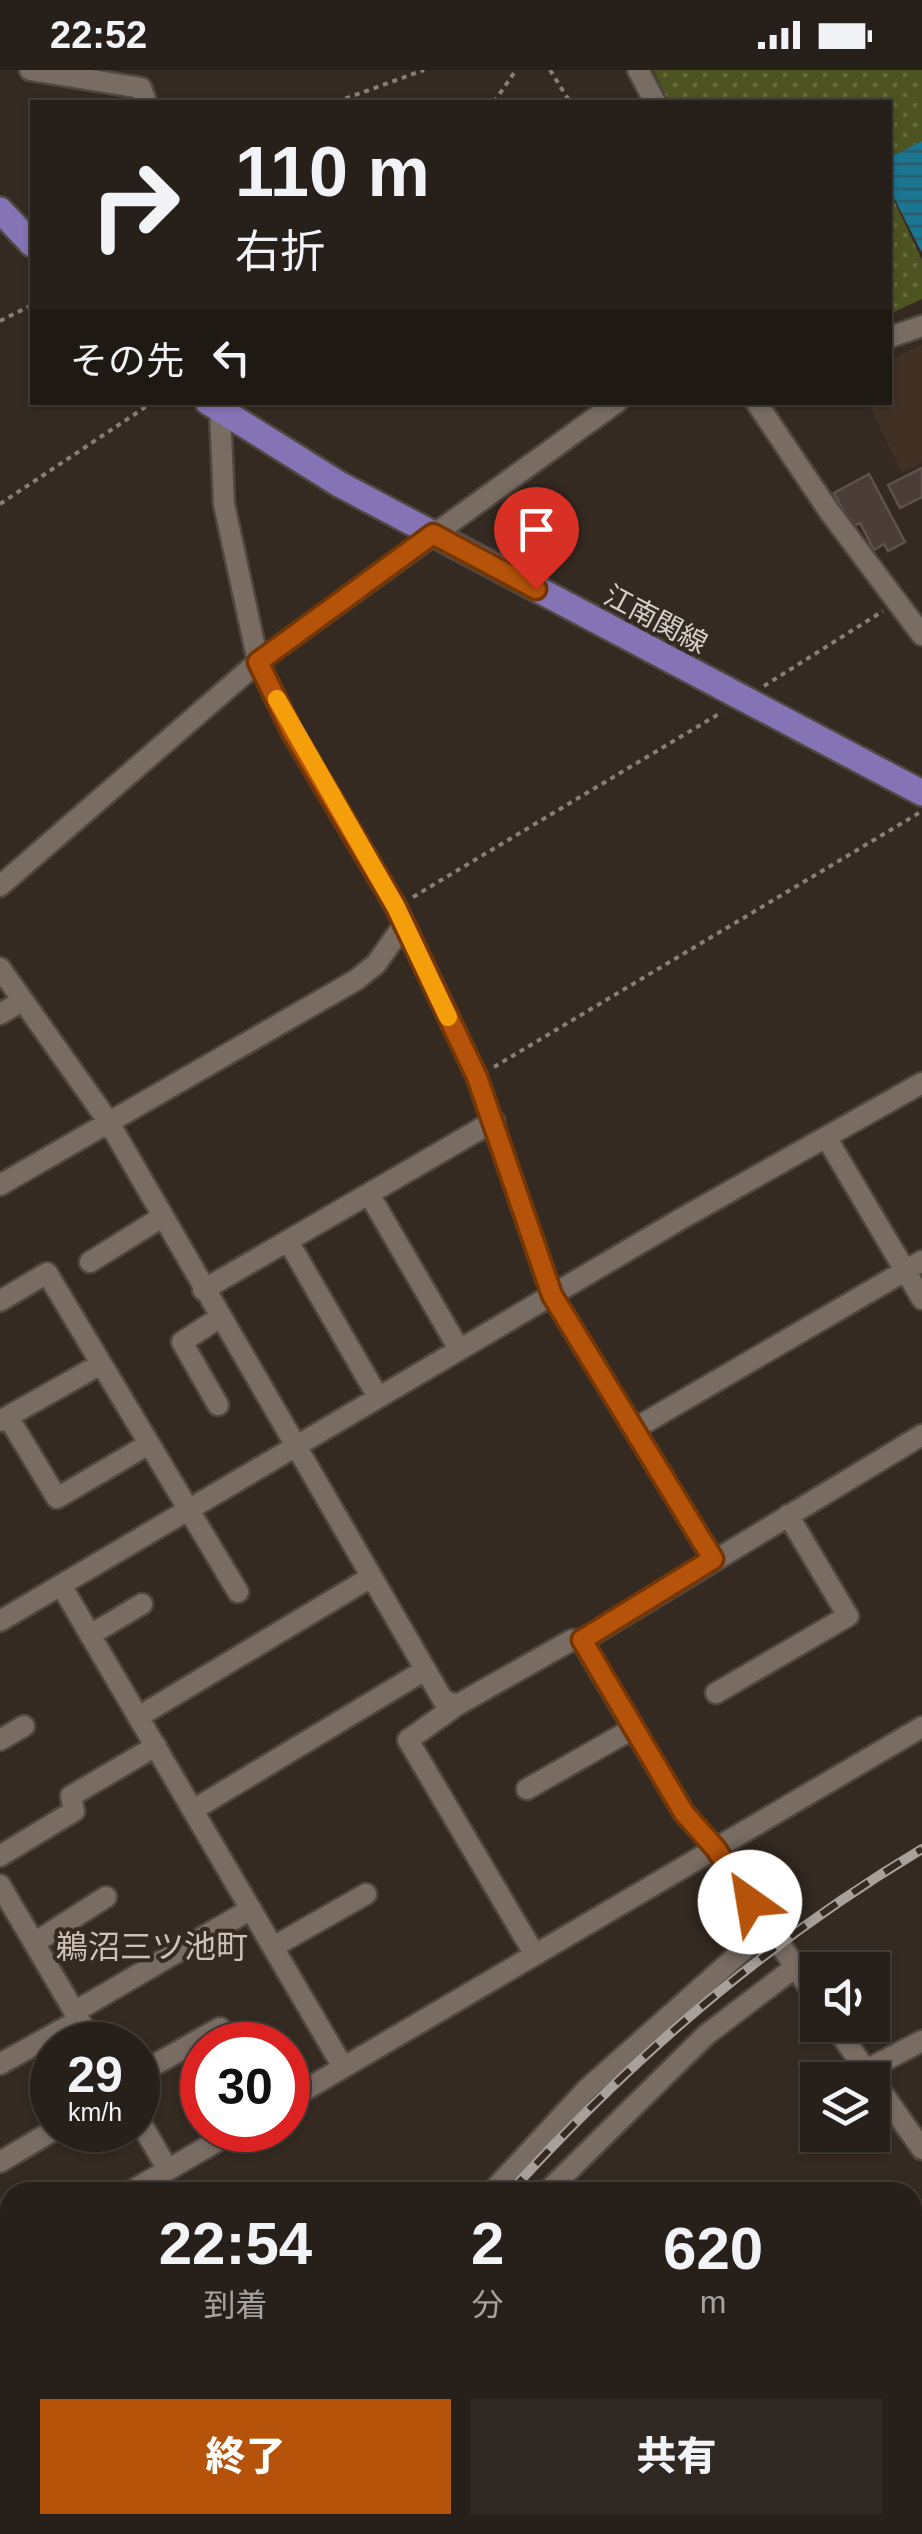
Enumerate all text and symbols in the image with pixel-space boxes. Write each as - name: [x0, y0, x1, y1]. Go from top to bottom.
- text: 22:52: [50, 14, 147, 56]
- text: 110 m: [235, 133, 430, 211]
- icon: right: [70, 140, 200, 270]
- text: 右折: [235, 226, 325, 277]
- icon: left: [204, 330, 259, 385]
- text: その先: [70, 340, 184, 382]
- pin: [494, 487, 579, 590]
- icon: arrive: [509, 502, 564, 557]
- street label: 江南関線: [599, 579, 712, 659]
- position arrow: [698, 1850, 802, 1954]
- district label: 鵜沼三ツ池町: [56, 1929, 248, 1965]
- map controls: [800, 1952, 890, 2152]
- button: sound: [800, 1952, 890, 2042]
- speed limit sign: 30: [180, 2022, 310, 2152]
- text: 29: [67, 2047, 123, 2103]
- button: layers: [800, 2062, 890, 2152]
- text: km/h: [68, 2098, 122, 2126]
- text: 22:54: [159, 2210, 312, 2277]
- text: 2: [471, 2210, 504, 2277]
- text: 620: [663, 2215, 763, 2282]
- text: m: [700, 2284, 726, 2320]
- text: 到着: [203, 2287, 267, 2323]
- text: 分: [472, 2287, 504, 2323]
- button: 終了: [40, 2399, 451, 2514]
- button: 共有: [471, 2399, 882, 2514]

